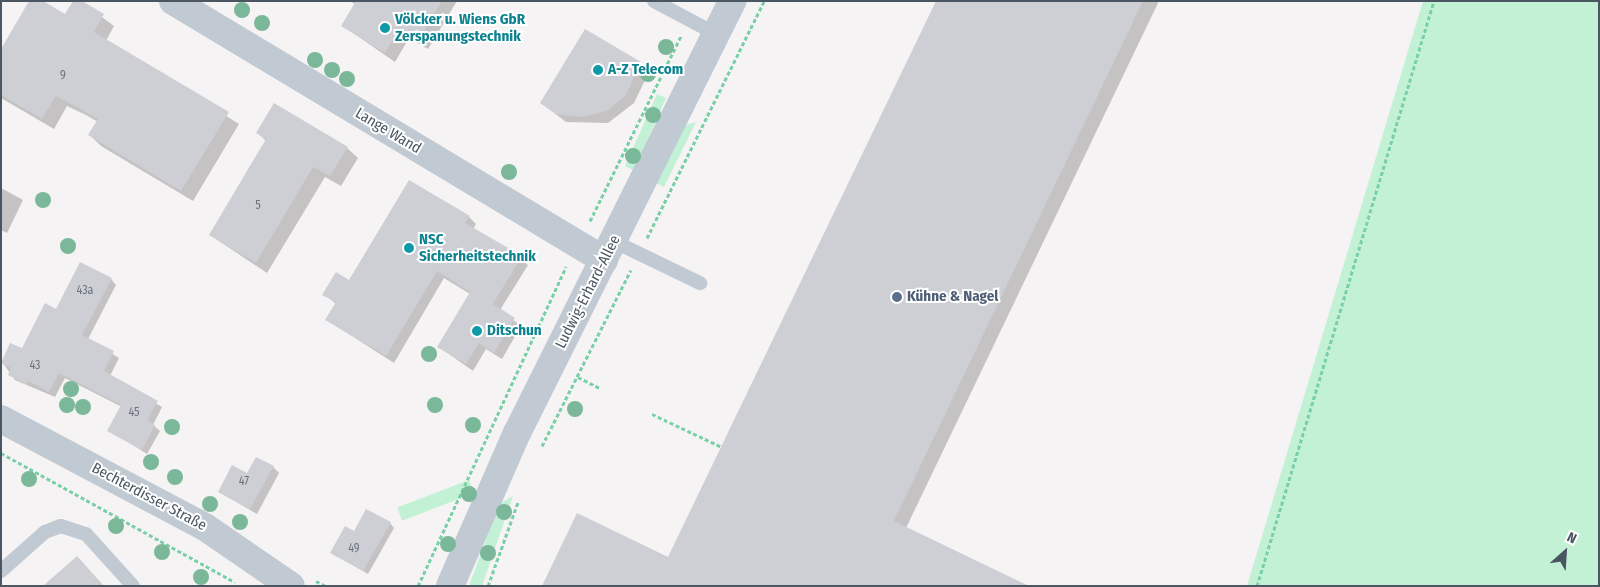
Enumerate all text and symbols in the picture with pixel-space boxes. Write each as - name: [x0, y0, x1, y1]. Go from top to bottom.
- place label: Völcker u. Wiens GbR Zerspanungstechnik: [395, 10, 525, 45]
- marker: Völcker u. Wiens GbR Zerspanungstechnik: [379, 22, 391, 34]
- place label: A-Z Telecom: [608, 61, 683, 79]
- marker: A-Z Telecom: [592, 64, 604, 76]
- house number: 9: [60, 69, 66, 83]
- street label: Lange Wand: [352, 104, 424, 158]
- house number: 5: [255, 199, 261, 213]
- place label: NSC Sicherheitstechnik: [419, 230, 536, 265]
- street label: Ludwig-Erhard-Allee: [552, 232, 624, 352]
- marker: NSC Sicherheitstechnik: [403, 242, 415, 254]
- house number: 43a: [77, 284, 93, 298]
- place label: Kühne & Nagel: [907, 288, 998, 306]
- marker: Kühne & Nagel: [891, 291, 903, 303]
- place label: Ditschun: [487, 322, 542, 340]
- marker: Ditschun: [471, 325, 483, 337]
- house number: 43: [29, 359, 41, 373]
- house number: 45: [128, 406, 140, 420]
- street label: Bechterdisser Straße: [89, 459, 209, 535]
- house number: 47: [239, 475, 249, 489]
- north arrow: [1540, 527, 1590, 577]
- text: N: [1564, 529, 1579, 548]
- house number: 49: [348, 542, 360, 556]

